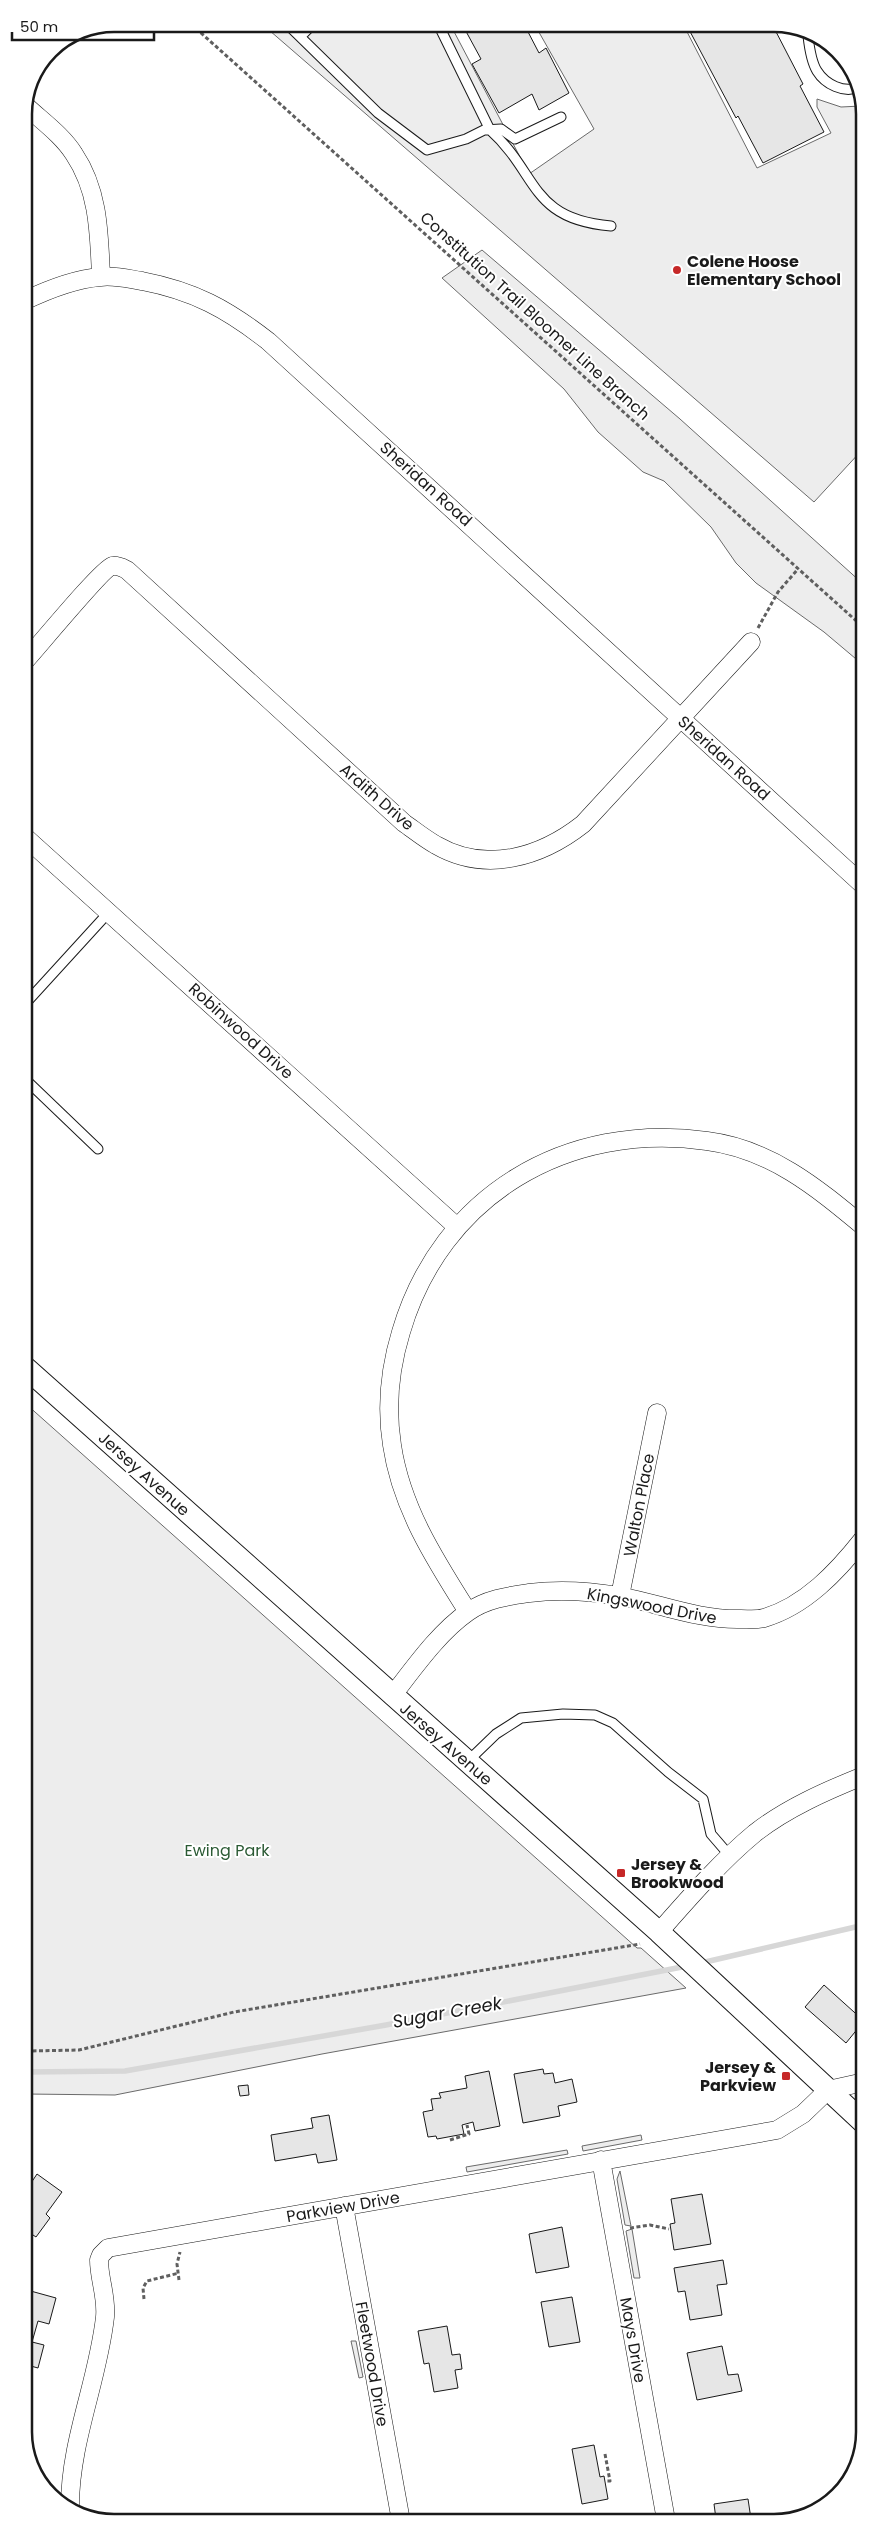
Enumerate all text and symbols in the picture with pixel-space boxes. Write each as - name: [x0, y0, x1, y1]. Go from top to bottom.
- scale bar: [12, 10, 155, 42]
- text: 50 m: [20, 16, 58, 37]
- street label: Constitution Trail Bloomer Line Branch: [415, 206, 655, 426]
- place label: Colene Hoose Elementary School: [687, 250, 841, 291]
- marker: Colene Hoose Elementary School: [671, 264, 683, 276]
- street label: Sheridan Road: [375, 436, 477, 532]
- street label: Sheridan Road: [673, 710, 775, 806]
- street label: Ardith Drive: [335, 758, 419, 836]
- street label: Robinwood Drive: [184, 978, 298, 1084]
- street label: Jersey Avenue: [93, 1427, 195, 1521]
- street label: Walton Place: [618, 1451, 660, 1559]
- street label: Kingswood Drive: [585, 1582, 719, 1630]
- street label: Jersey Avenue: [395, 1697, 497, 1791]
- park label: Ewing Park: [185, 1839, 270, 1862]
- place label: Jersey & Brookwood: [631, 1853, 724, 1894]
- marker: Jersey & Brookwood: [615, 1867, 627, 1879]
- water label: Sugar Creek: [390, 1990, 504, 2034]
- place label: Jersey & Parkview: [700, 2056, 776, 2097]
- marker: Jersey & Parkview: [780, 2070, 792, 2082]
- street label: Parkview Drive: [285, 2186, 402, 2228]
- street label: Mays Drive: [614, 2295, 652, 2385]
- street label: Fleetwood Drive: [350, 2300, 394, 2428]

